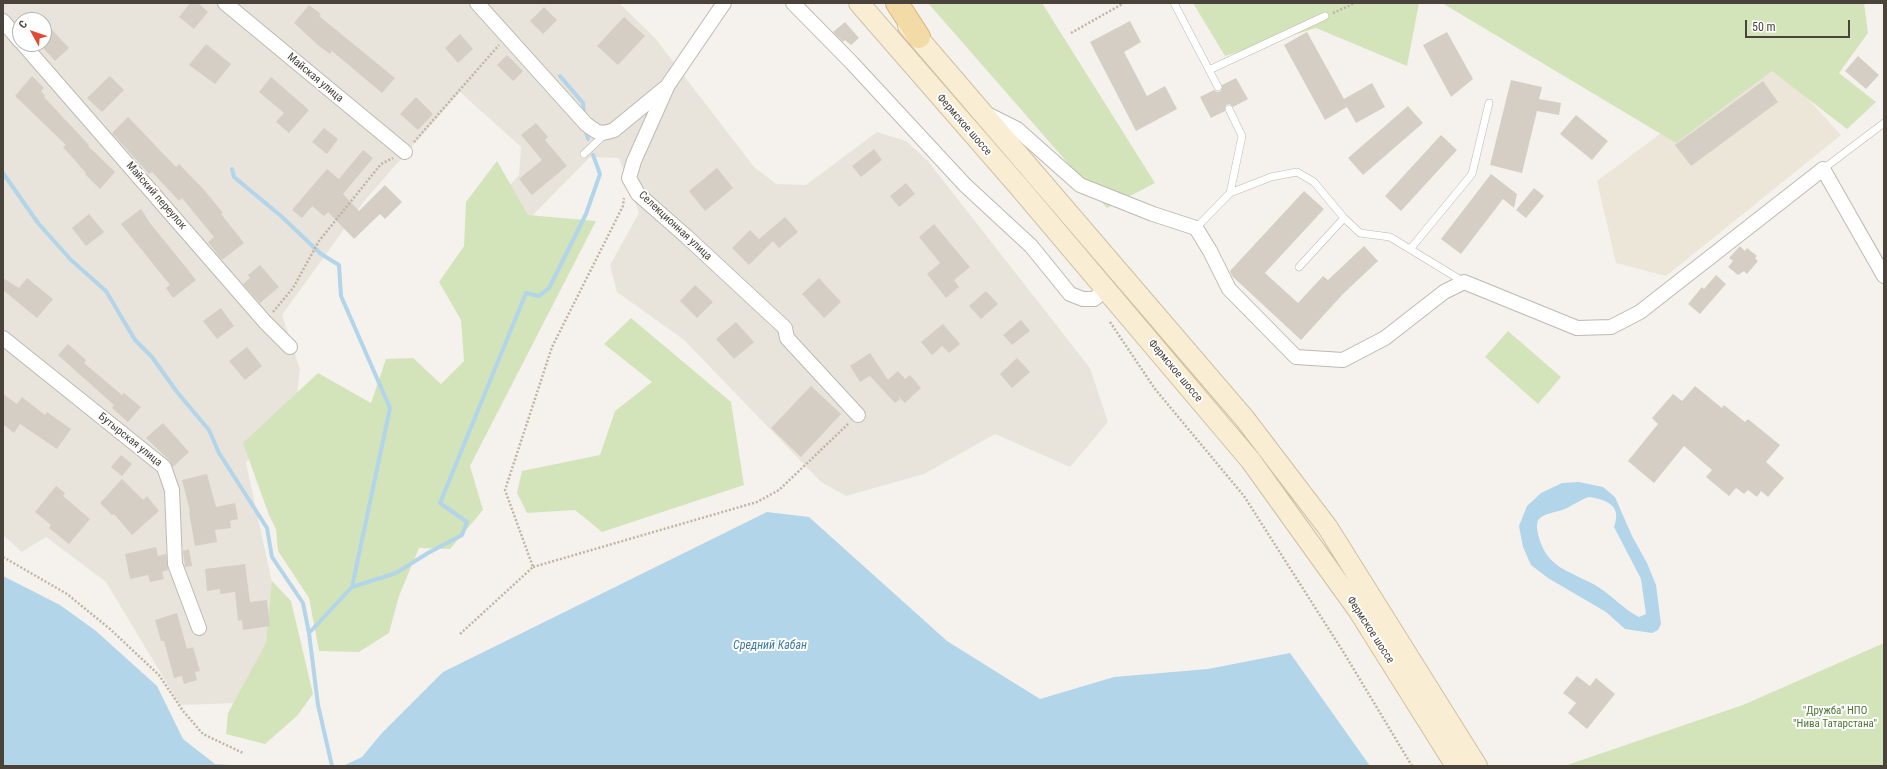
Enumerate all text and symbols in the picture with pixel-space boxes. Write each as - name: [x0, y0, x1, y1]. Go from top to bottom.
- north arrow: [12, 12, 52, 52]
- scale bar: [1747, 12, 1852, 38]
- text: С: [16, 18, 30, 31]
- text: 50 m: [1752, 20, 1776, 34]
- street label: Майская улица: [284, 51, 346, 105]
- street label: Фермское шоссе: [934, 92, 994, 158]
- street label: Майский переулок: [123, 159, 189, 233]
- street label: Селекционная улица: [636, 189, 714, 263]
- street label: Фермское шоссе: [1145, 337, 1205, 405]
- street label: Бутырская улица: [95, 410, 165, 470]
- street label: Фермское шоссе: [1343, 594, 1397, 666]
- water label: Средний Кабан: [733, 639, 807, 653]
- park label: "Дружба" НПО "Нива Татарстана": [1793, 704, 1877, 730]

